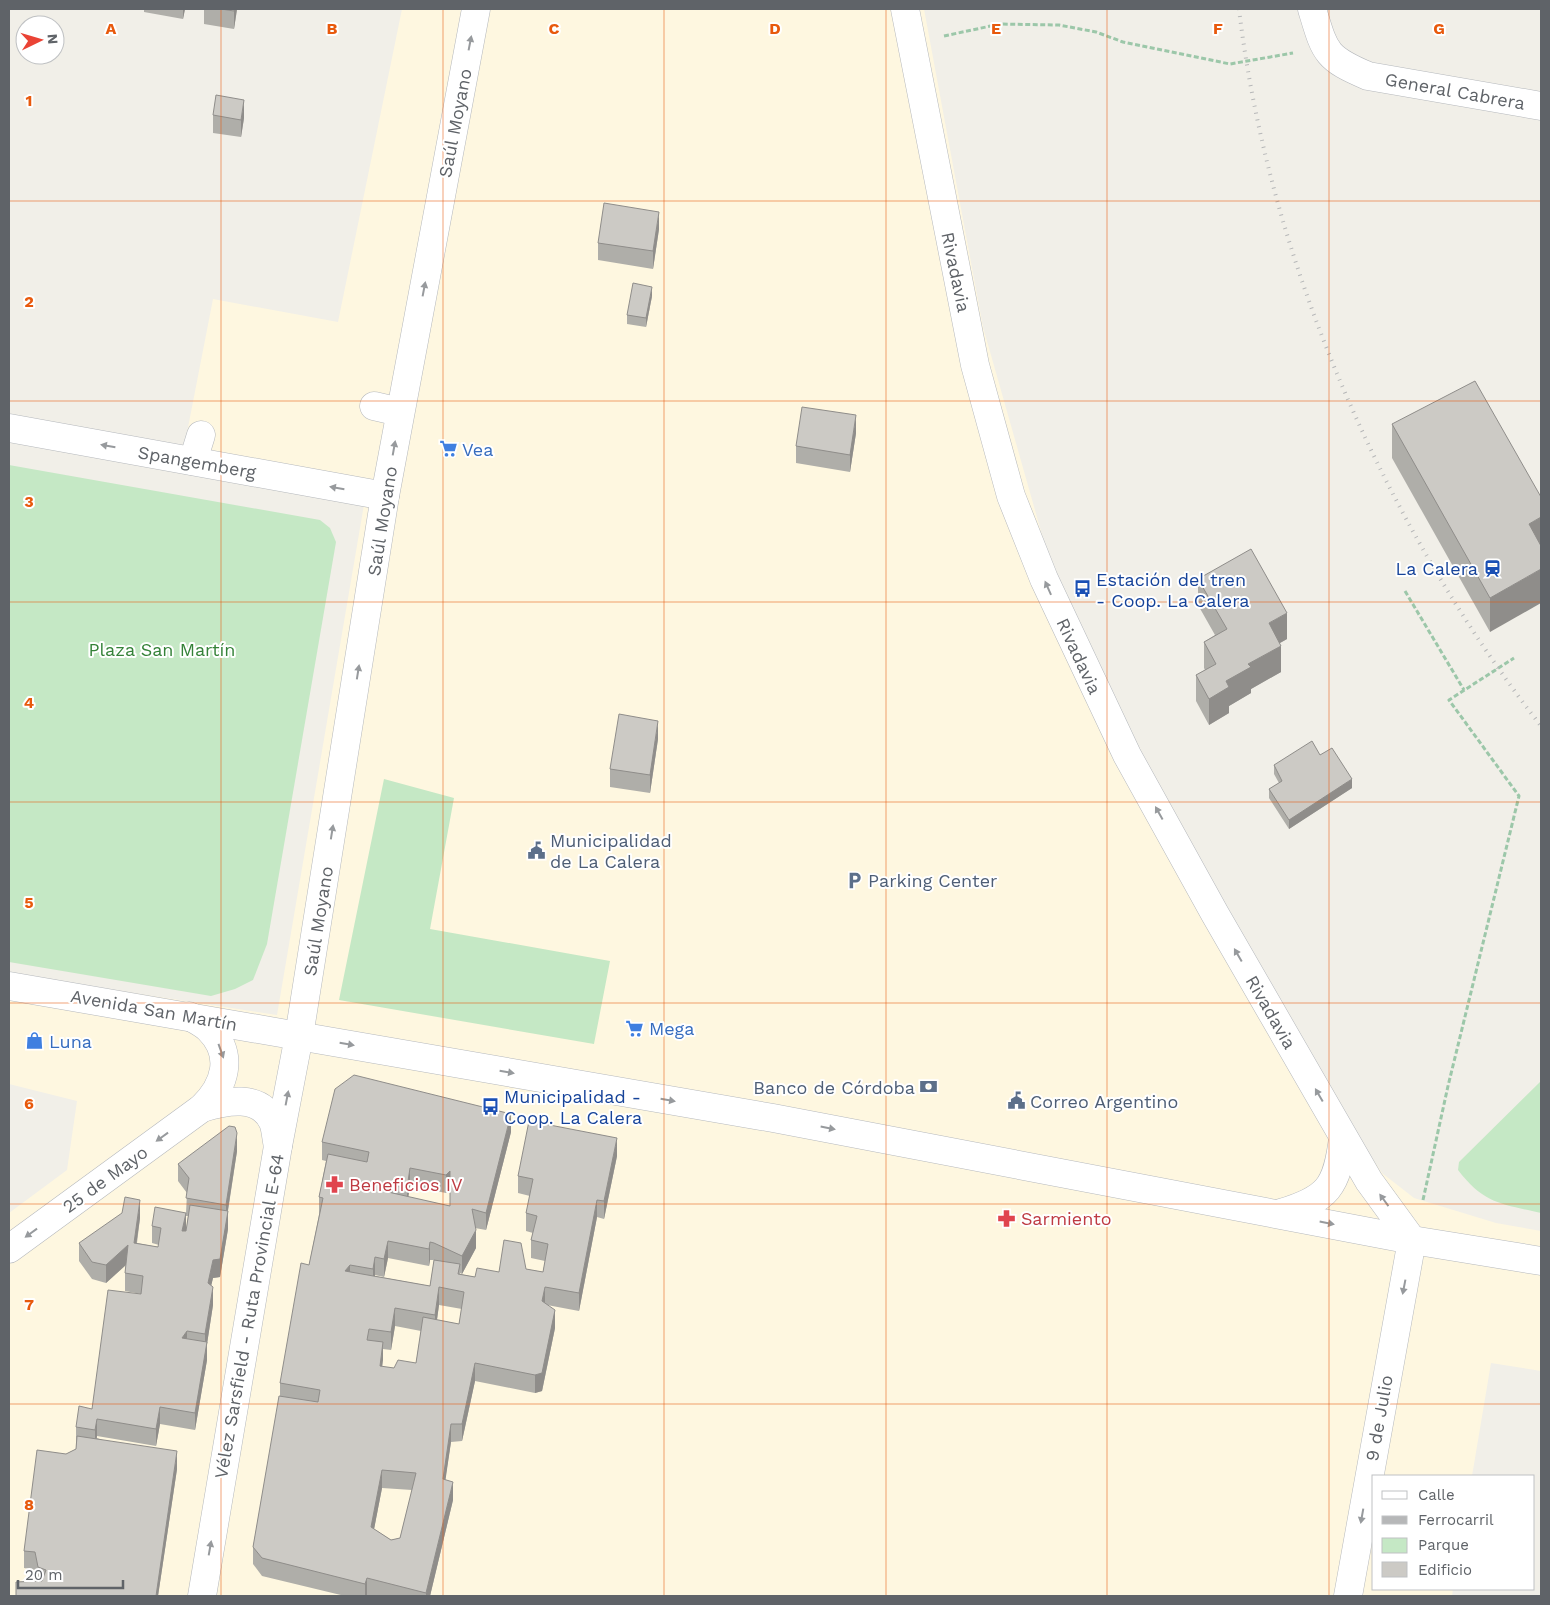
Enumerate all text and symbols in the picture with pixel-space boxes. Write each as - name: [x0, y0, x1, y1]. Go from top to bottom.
- north arrow: [15, 15, 65, 65]
- text: A: [106, 19, 117, 38]
- text: B: [327, 19, 338, 38]
- text: C: [549, 19, 560, 38]
- text: D: [769, 19, 781, 38]
- text: E: [991, 19, 1001, 38]
- text: F: [1213, 19, 1223, 38]
- text: G: [1433, 19, 1445, 38]
- text: N: [45, 33, 61, 45]
- one-way arrow: [466, 35, 474, 51]
- street label: Saúl Moyano: [434, 67, 476, 179]
- street label: General Cabrera: [1383, 68, 1527, 114]
- text: 1: [26, 91, 32, 110]
- street label: Rivadavia: [937, 230, 975, 314]
- one-way arrow: [420, 280, 428, 296]
- text: 2: [24, 292, 34, 311]
- supermarket icon: Vea: [438, 439, 458, 459]
- place label: Vea: [462, 439, 493, 460]
- one-way arrow: [390, 440, 398, 456]
- street label: Spangemberg: [136, 441, 258, 483]
- one-way arrow: [100, 442, 116, 450]
- street label: Saúl Moyano: [363, 465, 401, 577]
- one-way arrow: [329, 483, 345, 491]
- text: 3: [24, 492, 34, 511]
- place label: La Calera: [1396, 558, 1478, 579]
- station icon: La Calera: [1482, 558, 1502, 578]
- place label: Estación del tren - Coop. La Calera: [1096, 569, 1250, 611]
- bus stop icon: Estación del tren - Coop. La Calera: [1072, 579, 1092, 599]
- one-way arrow: [1044, 581, 1052, 595]
- street label: Rivadavia: [1052, 615, 1106, 697]
- park label: Plaza San Martín: [89, 639, 235, 660]
- one-way arrow: [354, 663, 362, 679]
- text: 4: [24, 693, 34, 712]
- one-way arrow: [1155, 805, 1163, 820]
- one-way arrow: [329, 824, 337, 840]
- place label: Municipalidad de La Calera: [550, 830, 672, 872]
- public building icon: Municipalidad de La Calera: [526, 840, 546, 860]
- street label: Saúl Moyano: [299, 865, 337, 977]
- parking icon: Parking Center: [844, 870, 864, 890]
- place label: Parking Center: [868, 870, 997, 891]
- text: 5: [24, 893, 34, 912]
- one-way arrow: [1234, 947, 1242, 962]
- street label: Rivadavia: [1242, 971, 1300, 1053]
- street label: Avenida San Martín: [69, 985, 239, 1035]
- supermarket icon: Mega: [625, 1018, 645, 1038]
- place label: Mega: [649, 1018, 694, 1039]
- shop icon: Luna: [25, 1031, 45, 1051]
- place label: Luna: [49, 1031, 92, 1052]
- one-way arrow: [340, 1041, 356, 1049]
- one-way arrow: [217, 1044, 225, 1059]
- one-way arrow: [500, 1068, 516, 1076]
- place label: Banco de Córdoba: [753, 1077, 915, 1098]
- bank icon: Banco de Córdoba: [919, 1077, 939, 1097]
- place label: Municipalidad - Coop. La Calera: [504, 1086, 642, 1128]
- one-way arrow: [1315, 1088, 1323, 1103]
- one-way arrow: [284, 1090, 292, 1106]
- public building icon: Correo Argentino: [1006, 1091, 1026, 1111]
- place label: Correo Argentino: [1030, 1091, 1178, 1112]
- text: 6: [24, 1094, 34, 1113]
- bus stop icon: Municipalidad - Coop. La Calera: [480, 1096, 500, 1116]
- one-way arrow: [660, 1096, 676, 1104]
- one-way arrow: [820, 1125, 836, 1133]
- one-way arrow: [155, 1132, 169, 1142]
- street label: 25 de Mayo: [58, 1141, 152, 1217]
- street label: Vélez Sarsfield - Ruta Provincial E-64: [210, 1152, 288, 1480]
- pharmacy icon: Beneficios IV: [325, 1174, 345, 1194]
- place label: Beneficios IV: [349, 1174, 463, 1195]
- one-way arrow: [1378, 1194, 1389, 1207]
- pharmacy icon: Sarmiento: [997, 1208, 1017, 1228]
- place label: Sarmiento: [1021, 1208, 1112, 1229]
- one-way arrow: [1320, 1219, 1336, 1227]
- one-way arrow: [24, 1228, 38, 1238]
- one-way arrow: [1399, 1280, 1407, 1296]
- text: 7: [24, 1295, 34, 1314]
- street label: 9 de Julio: [1361, 1373, 1397, 1463]
- legend: [1372, 1475, 1535, 1590]
- text: Calle: [1418, 1486, 1455, 1504]
- text: 8: [24, 1495, 34, 1514]
- one-way arrow: [1357, 1509, 1365, 1525]
- text: Ferrocarril: [1418, 1511, 1494, 1529]
- text: Parque: [1418, 1536, 1469, 1554]
- one-way arrow: [207, 1540, 215, 1556]
- scale bar: [18, 1558, 122, 1590]
- text: Edificio: [1418, 1561, 1472, 1579]
- text: 20 m: [25, 1566, 63, 1584]

